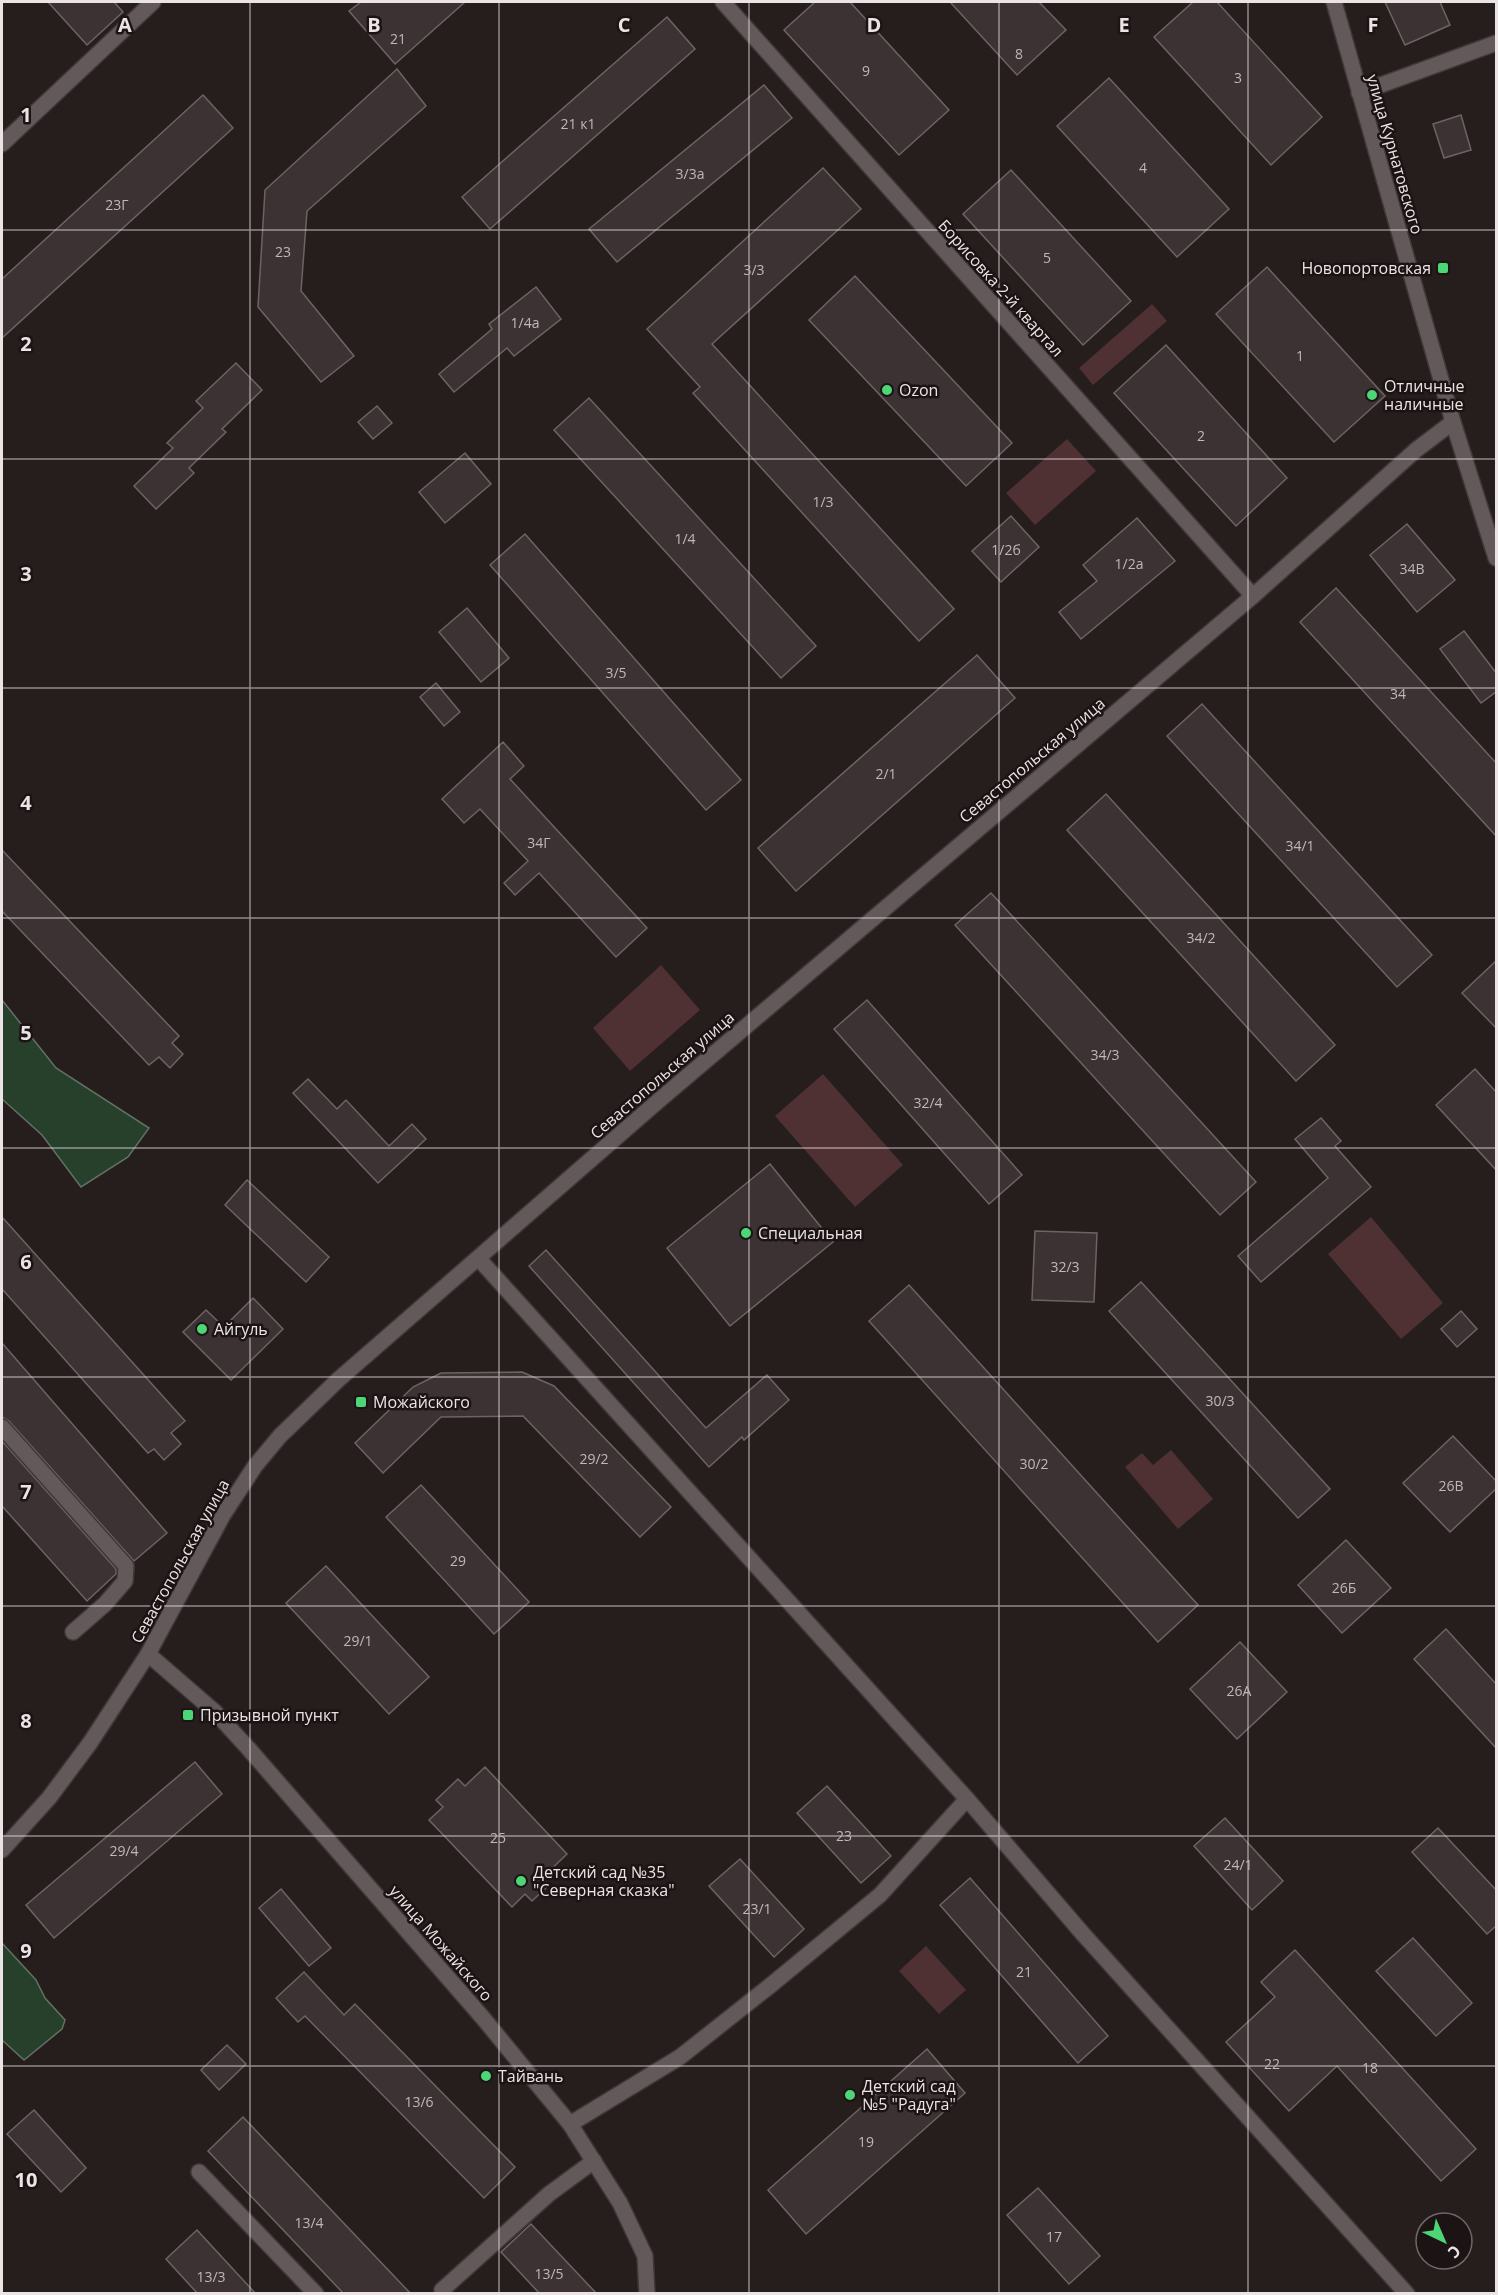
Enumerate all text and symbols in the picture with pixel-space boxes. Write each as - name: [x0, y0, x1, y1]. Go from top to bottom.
- text: A: [118, 11, 132, 38]
- text: B: [367, 11, 381, 38]
- text: C: [618, 11, 631, 38]
- text: D: [867, 11, 881, 38]
- text: E: [1118, 11, 1130, 38]
- text: F: [1368, 11, 1378, 38]
- house number: 21: [390, 29, 406, 48]
- house number: 8: [1015, 44, 1023, 63]
- house number: 9: [862, 61, 870, 80]
- house number: 3: [1234, 68, 1242, 87]
- street label: улица Курнатовского: [1362, 71, 1428, 237]
- text: 1: [20, 101, 32, 128]
- house number: 21 к1: [561, 114, 595, 133]
- house number: 4: [1139, 158, 1147, 177]
- house number: 3/3а: [676, 164, 704, 183]
- house number: 23Г: [105, 195, 129, 214]
- street label: Борисовка 2-й квартал: [933, 215, 1069, 361]
- house number: 23: [275, 242, 291, 261]
- house number: 5: [1043, 248, 1051, 267]
- place label: Новопортовская: [1301, 257, 1431, 279]
- house number: 3/3: [743, 260, 765, 279]
- marker: Новопортовская: [1436, 261, 1450, 275]
- house number: 1/4а: [511, 313, 539, 332]
- text: 2: [20, 330, 32, 357]
- house number: 1: [1296, 346, 1304, 365]
- place label: Отличные наличные: [1384, 375, 1464, 415]
- place label: Ozon: [899, 379, 938, 401]
- marker: Ozon: [880, 383, 894, 397]
- marker: Отличные наличные: [1365, 388, 1379, 402]
- house number: 2: [1197, 426, 1205, 445]
- house number: 1/3: [812, 492, 834, 511]
- house number: 1/4: [674, 529, 696, 548]
- house number: 1/2б: [991, 540, 1021, 559]
- house number: 1/2а: [1115, 554, 1143, 573]
- house number: 34В: [1399, 559, 1425, 578]
- text: 3: [20, 560, 32, 587]
- house number: 3/5: [605, 663, 627, 682]
- house number: 34: [1390, 684, 1406, 703]
- street label: Севастопольская улица: [954, 692, 1110, 828]
- house number: 2/1: [875, 764, 897, 783]
- text: 4: [20, 789, 32, 816]
- house number: 34Г: [527, 833, 551, 852]
- house number: 34/1: [1285, 836, 1315, 855]
- house number: 34/2: [1186, 928, 1216, 947]
- street label: Севастопольская улица: [585, 1006, 739, 1144]
- text: 5: [20, 1019, 32, 1046]
- house number: 34/3: [1090, 1045, 1120, 1064]
- house number: 32/4: [913, 1093, 943, 1112]
- place label: Специальная: [758, 1222, 863, 1244]
- marker: Специальная: [739, 1226, 753, 1240]
- text: 6: [20, 1248, 32, 1275]
- house number: 32/3: [1050, 1257, 1080, 1276]
- place label: Айгуль: [214, 1318, 268, 1340]
- marker: Айгуль: [195, 1322, 209, 1336]
- place label: Можайского: [373, 1391, 470, 1413]
- house number: 30/3: [1205, 1391, 1235, 1410]
- marker: Можайского: [354, 1395, 368, 1409]
- house number: 29/2: [579, 1449, 609, 1468]
- house number: 30/2: [1019, 1454, 1049, 1473]
- street label: Севастопольская улица: [126, 1475, 234, 1647]
- house number: 26В: [1438, 1476, 1464, 1495]
- text: 7: [20, 1478, 32, 1505]
- house number: 29: [450, 1551, 466, 1570]
- house number: 26Б: [1332, 1578, 1356, 1597]
- house number: 29/1: [343, 1631, 373, 1650]
- house number: 26А: [1227, 1681, 1252, 1700]
- place label: Призывной пункт: [200, 1704, 339, 1726]
- text: 8: [20, 1707, 32, 1734]
- marker: Призывной пункт: [181, 1708, 195, 1722]
- house number: 23: [836, 1826, 852, 1845]
- house number: 25: [490, 1828, 506, 1847]
- house number: 29/4: [109, 1841, 139, 1860]
- house number: 24/1: [1223, 1855, 1253, 1874]
- place label: Детский сад №35 "Северная сказка": [533, 1861, 675, 1901]
- marker: Детский сад №35 "Северная сказка": [514, 1874, 528, 1888]
- street label: улица Можайского: [384, 1880, 498, 2006]
- house number: 23/1: [742, 1899, 772, 1918]
- text: 9: [20, 1937, 32, 1964]
- house number: 21: [1016, 1962, 1032, 1981]
- house number: 22: [1264, 2054, 1280, 2073]
- house number: 18: [1362, 2058, 1378, 2077]
- place label: Тайвань: [498, 2065, 564, 2087]
- marker: Тайвань: [479, 2069, 493, 2083]
- place label: Детский сад №5 "Радуга": [862, 2075, 956, 2115]
- marker: Детский сад №5 "Радуга": [843, 2088, 857, 2102]
- house number: 13/6: [404, 2092, 434, 2111]
- house number: 19: [858, 2132, 874, 2151]
- text: 10: [15, 2166, 37, 2193]
- north arrow: [1414, 2211, 1474, 2271]
- house number: 13/4: [294, 2213, 324, 2232]
- house number: 17: [1046, 2227, 1062, 2246]
- text: С: [1443, 2240, 1466, 2263]
- house number: 13/5: [534, 2264, 564, 2283]
- house number: 13/3: [196, 2267, 226, 2286]

